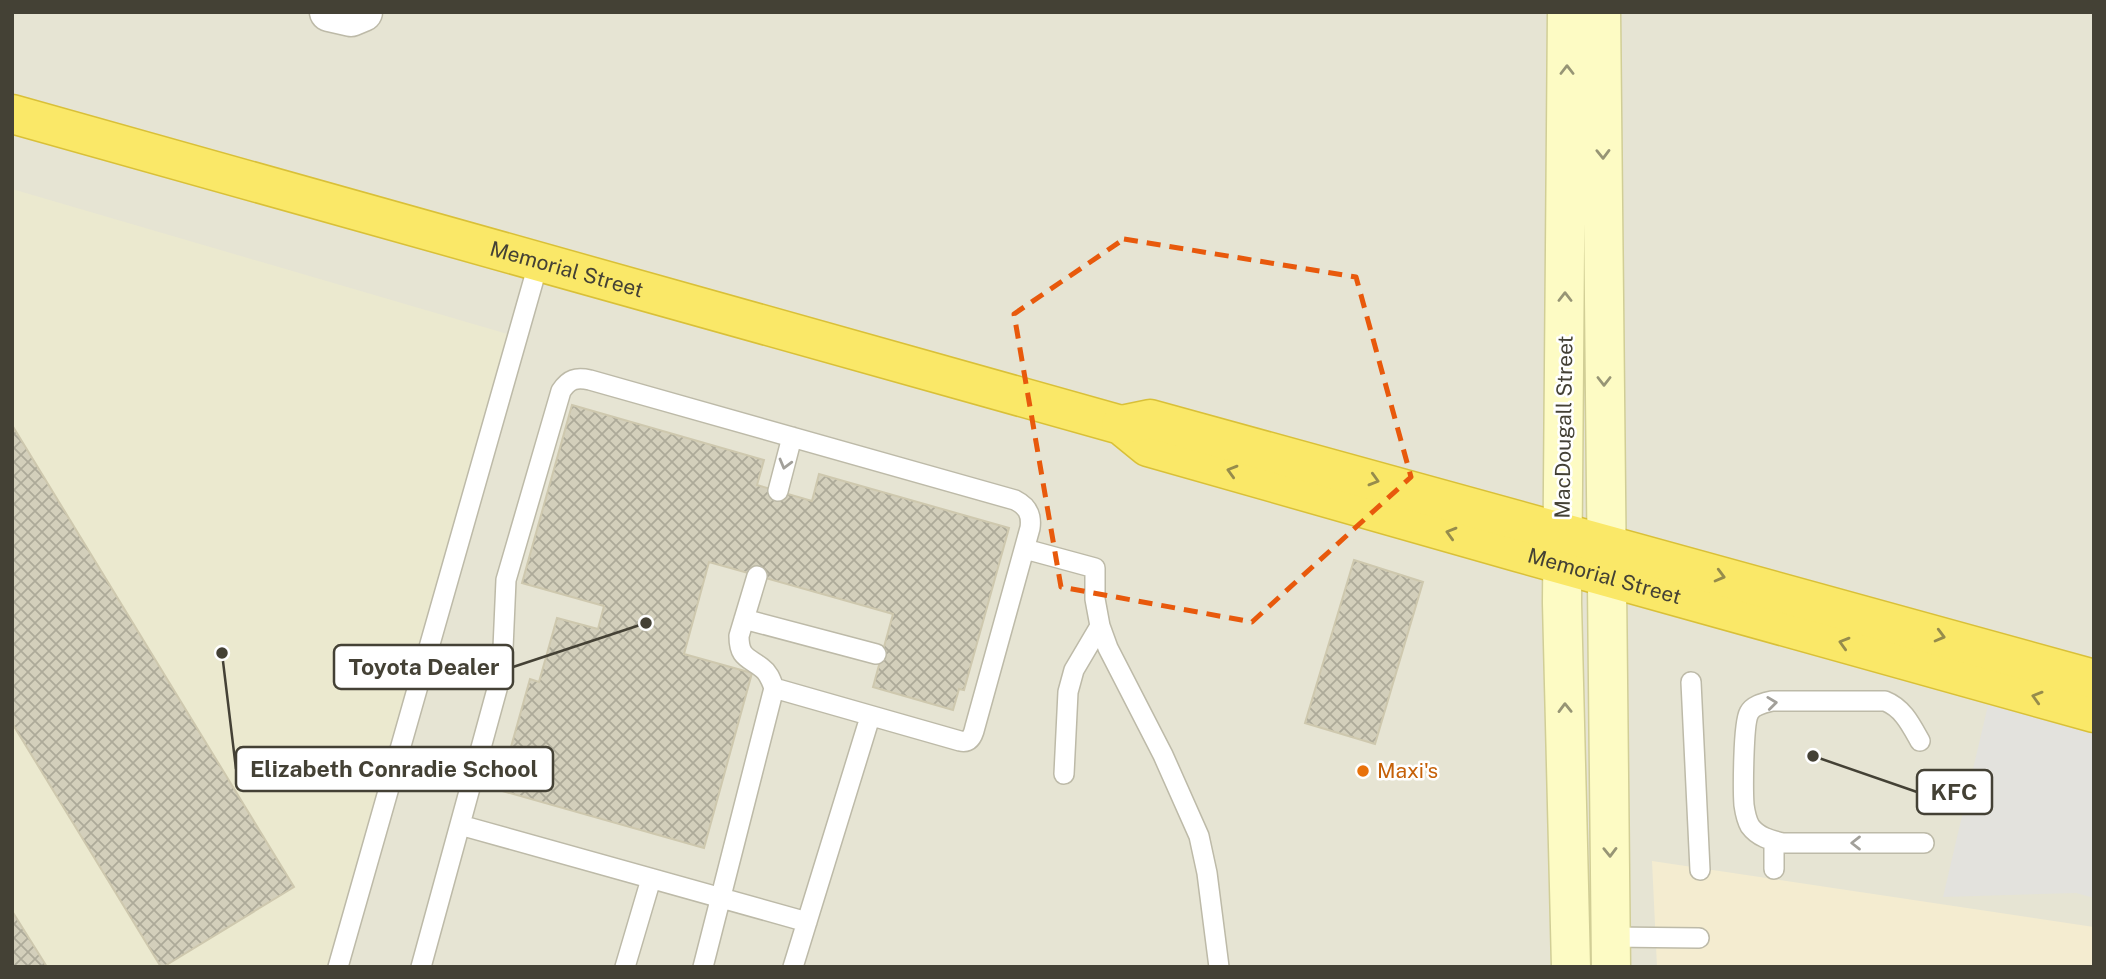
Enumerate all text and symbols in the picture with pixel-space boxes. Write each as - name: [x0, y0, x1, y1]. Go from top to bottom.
- one-way arrow: [1559, 64, 1575, 75]
- one-way arrow: [1595, 149, 1610, 160]
- street label: Memorial Street: [487, 236, 646, 302]
- one-way arrow: [1557, 292, 1573, 302]
- street label: MacDougall Street: [1549, 335, 1578, 519]
- one-way arrow: [1596, 377, 1612, 387]
- one-way arrow: [779, 458, 793, 470]
- one-way arrow: [1227, 464, 1239, 479]
- one-way arrow: [1367, 471, 1379, 486]
- one-way arrow: [1445, 527, 1457, 542]
- street label: Memorial Street: [1525, 543, 1684, 609]
- one-way arrow: [1714, 568, 1726, 582]
- one-way arrow: [1934, 628, 1946, 642]
- one-way arrow: [1838, 637, 1850, 651]
- callout: Toyota Dealer: [334, 645, 513, 689]
- text: Toyota Dealer: [349, 653, 499, 680]
- one-way arrow: [2031, 691, 2043, 705]
- one-way arrow: [1766, 695, 1778, 710]
- one-way arrow: [1557, 702, 1573, 713]
- callout: Elizabeth Conradie School: [236, 747, 553, 791]
- text: Elizabeth Conradie School: [250, 755, 538, 782]
- place label: Maxi's: [1377, 758, 1438, 783]
- marker: Maxi's: [1355, 763, 1371, 779]
- callout: KFC: [1917, 770, 1992, 814]
- text: KFC: [1930, 778, 1978, 805]
- one-way arrow: [1850, 835, 1860, 851]
- one-way arrow: [1602, 848, 1618, 858]

